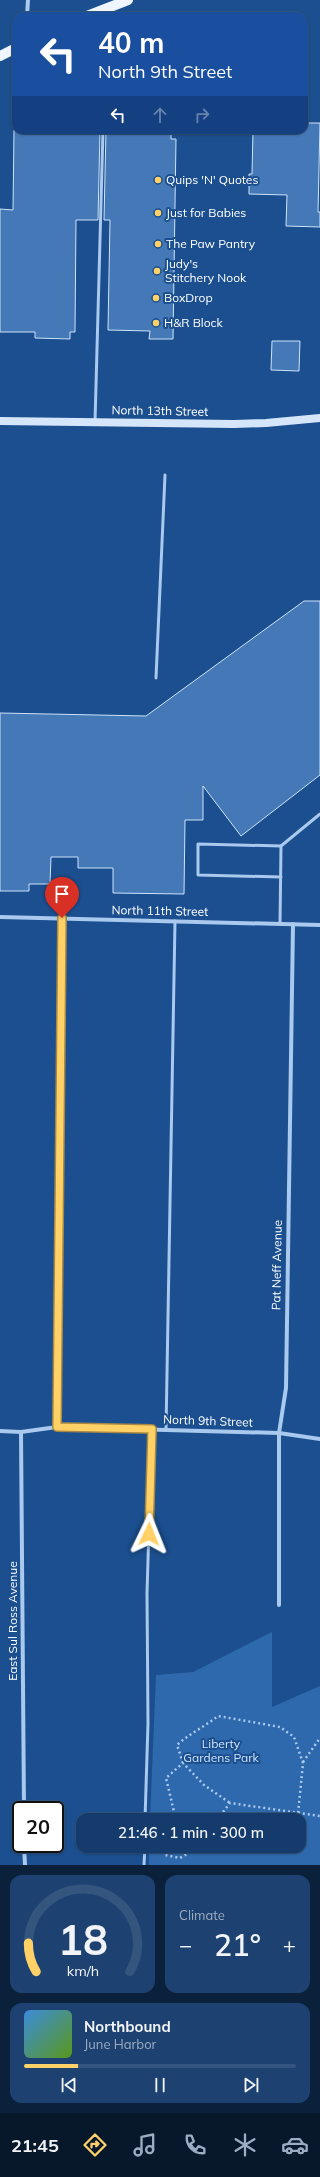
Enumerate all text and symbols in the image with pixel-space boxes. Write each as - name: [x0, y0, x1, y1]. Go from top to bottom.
- text: 40 m: [98, 25, 164, 60]
- icon: left: [32, 28, 84, 80]
- text: North 9th Street: [98, 60, 232, 83]
- icon: left: [107, 104, 129, 126]
- icon: ahead: [149, 104, 171, 126]
- icon: right: [191, 104, 213, 126]
- place label: Quips 'N' Quotes: [166, 172, 258, 187]
- marker: Quips 'N' Quotes: [153, 175, 163, 185]
- place label: Just for Babies: [166, 205, 246, 220]
- marker: Just for Babies: [153, 208, 163, 218]
- place label: The Paw Pantry: [166, 236, 256, 251]
- marker: The Paw Pantry: [153, 239, 163, 249]
- place label: Judy's Stitchery Nook: [165, 256, 247, 285]
- marker: Judy's Stitchery Nook: [152, 266, 162, 276]
- place label: BoxDrop: [164, 290, 213, 305]
- marker: BoxDrop: [151, 293, 161, 303]
- place label: H&R Block: [164, 315, 223, 330]
- marker: H&R Block: [151, 318, 161, 328]
- street label: North 13th Street: [111, 402, 209, 419]
- pin: [45, 877, 79, 918]
- icon: arrive: [51, 883, 73, 905]
- street label: North 11th Street: [111, 902, 209, 919]
- street label: Pat Neff Avenue: [268, 1220, 285, 1310]
- street label: North 9th Street: [163, 1411, 253, 1430]
- position arrow: [128, 1513, 170, 1555]
- street label: East Sul Ross Avenue: [5, 1561, 20, 1681]
- park label: Liberty Gardens Park: [183, 1736, 259, 1765]
- speed limit sign: 20: [12, 1801, 64, 1853]
- text: 21:46 · 1 min · 300 m: [118, 1823, 264, 1842]
- text: Climate: [179, 1907, 225, 1923]
- text: 18: [58, 1913, 107, 1965]
- text: 21°: [214, 1926, 261, 1964]
- text: −: [179, 1931, 192, 1959]
- text: +: [283, 1931, 296, 1959]
- text: km/h: [66, 1962, 99, 1980]
- text: Northbound: [84, 2017, 171, 2036]
- text: June Harbor: [84, 2036, 156, 2052]
- icon: previous: [58, 2074, 80, 2096]
- icon: pause: [149, 2074, 171, 2096]
- icon: next: [240, 2074, 262, 2096]
- icon: directions: [81, 2131, 109, 2159]
- icon: music: [131, 2131, 159, 2159]
- icon: phone: [181, 2131, 209, 2159]
- icon: climate: [231, 2131, 259, 2159]
- icon: car: [281, 2131, 309, 2159]
- text: 21:45: [11, 2134, 59, 2157]

